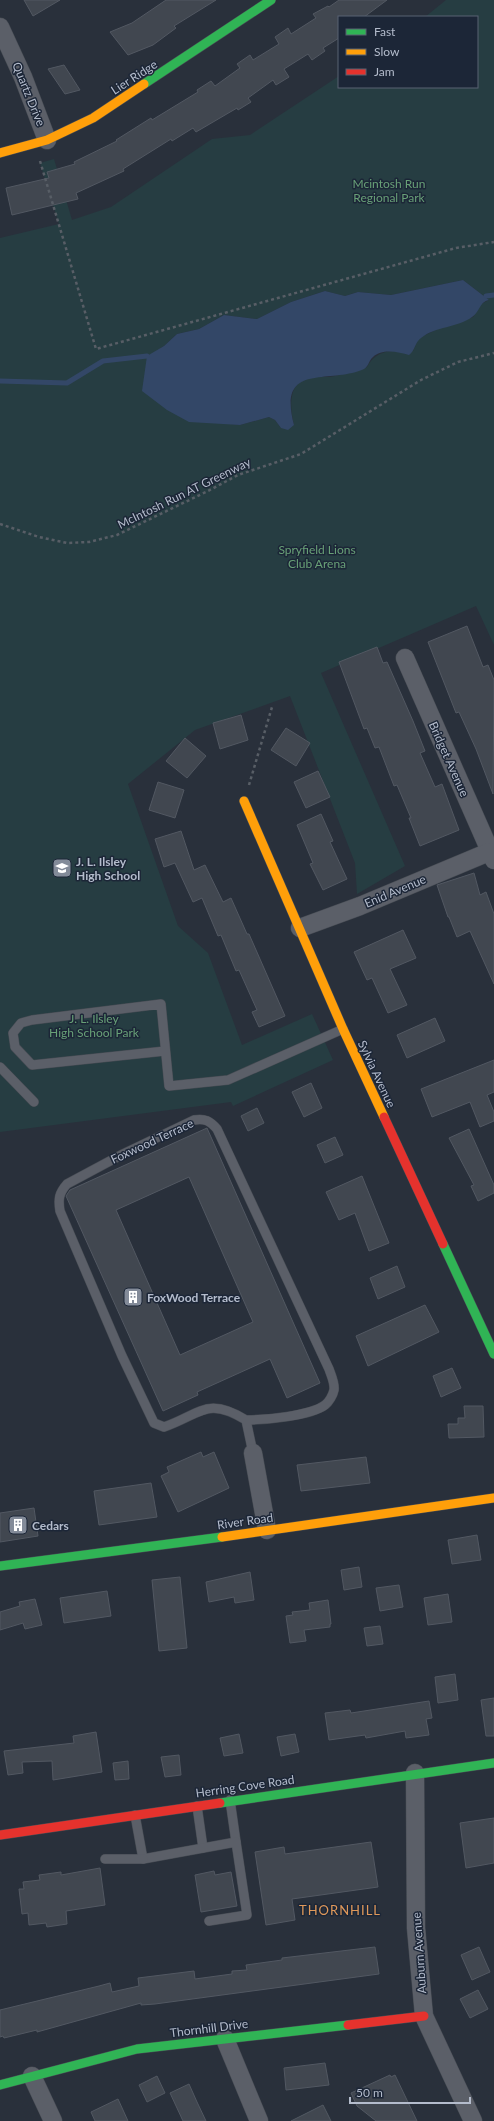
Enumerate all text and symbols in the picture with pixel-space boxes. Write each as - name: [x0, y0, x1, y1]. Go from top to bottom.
- legend: [338, 16, 478, 88]
- text: Fast: [374, 24, 396, 39]
- text: Slow: [374, 44, 400, 59]
- street label: Lier Ridge: [108, 57, 160, 97]
- street label: Quartz Drive: [9, 60, 49, 128]
- text: Jam: [374, 64, 395, 79]
- park label: Mcintosh Run Regional Park: [353, 176, 426, 205]
- street label: McIntosh Run AT Greenway: [115, 454, 254, 532]
- park label: Spryfield Lions Club Arena: [278, 542, 356, 571]
- street label: Bridget Avenue: [426, 719, 472, 799]
- place label: J. L. Ilsley High School: [76, 854, 140, 883]
- school or university icon: J. L. Ilsley High School: [51, 857, 73, 879]
- street label: Enid Avenue: [362, 871, 428, 911]
- park label: J. L. Ilsley High School Park: [49, 1011, 140, 1040]
- street label: Sylvia Avenue: [355, 1038, 399, 1110]
- street label: Foxwood Terrace: [108, 1115, 196, 1167]
- building icon: FoxWood Terrace: [122, 1286, 144, 1308]
- place label: FoxWood Terrace: [147, 1290, 241, 1305]
- street label: River Road: [216, 1510, 274, 1532]
- building icon: Cedars: [7, 1514, 29, 1536]
- place label: Cedars: [32, 1518, 69, 1533]
- street label: Herring Cove Road: [195, 1772, 295, 1800]
- district label: THORNHILL: [299, 1902, 381, 1918]
- street label: Auburn Avenue: [409, 1912, 429, 1994]
- street label: Thornhill Drive: [169, 2016, 249, 2040]
- scale bar: [350, 2079, 470, 2105]
- text: 50 m: [356, 2085, 383, 2100]

